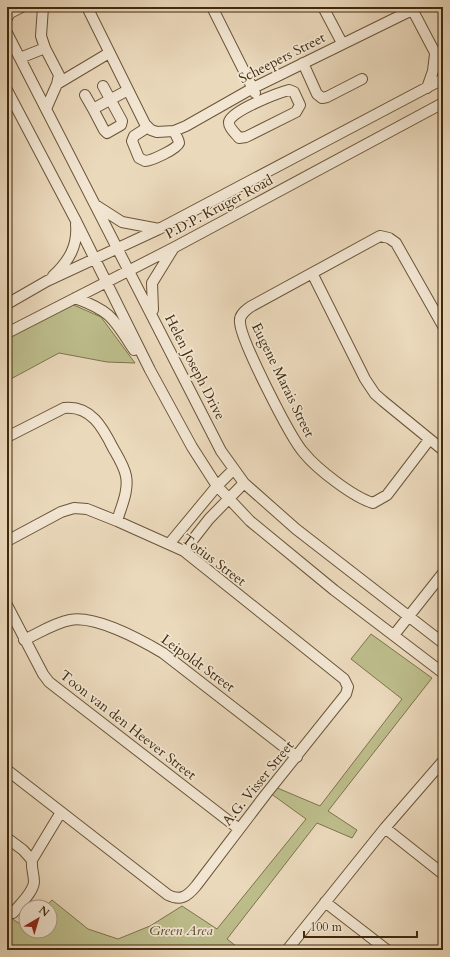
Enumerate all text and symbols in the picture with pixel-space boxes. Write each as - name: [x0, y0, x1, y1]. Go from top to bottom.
- street label: Scheepers Street: [235, 28, 329, 88]
- street label: P.D.P. Kruger Road: [162, 170, 277, 243]
- street label: Helen Joseph Drive: [160, 311, 230, 423]
- street label: Eugene Marais Street: [247, 320, 319, 441]
- street label: Totius Street: [178, 530, 251, 591]
- street label: Leipoldt Street: [157, 630, 239, 696]
- street label: Toon van den Heever Street: [56, 666, 200, 785]
- street label: A.G. Visser Street: [218, 736, 299, 830]
- north arrow: [18, 899, 58, 939]
- text: N: [35, 903, 53, 921]
- scale bar: [304, 913, 417, 939]
- text: 100 m: [310, 919, 343, 935]
- park label: Green Area: [149, 921, 213, 940]

